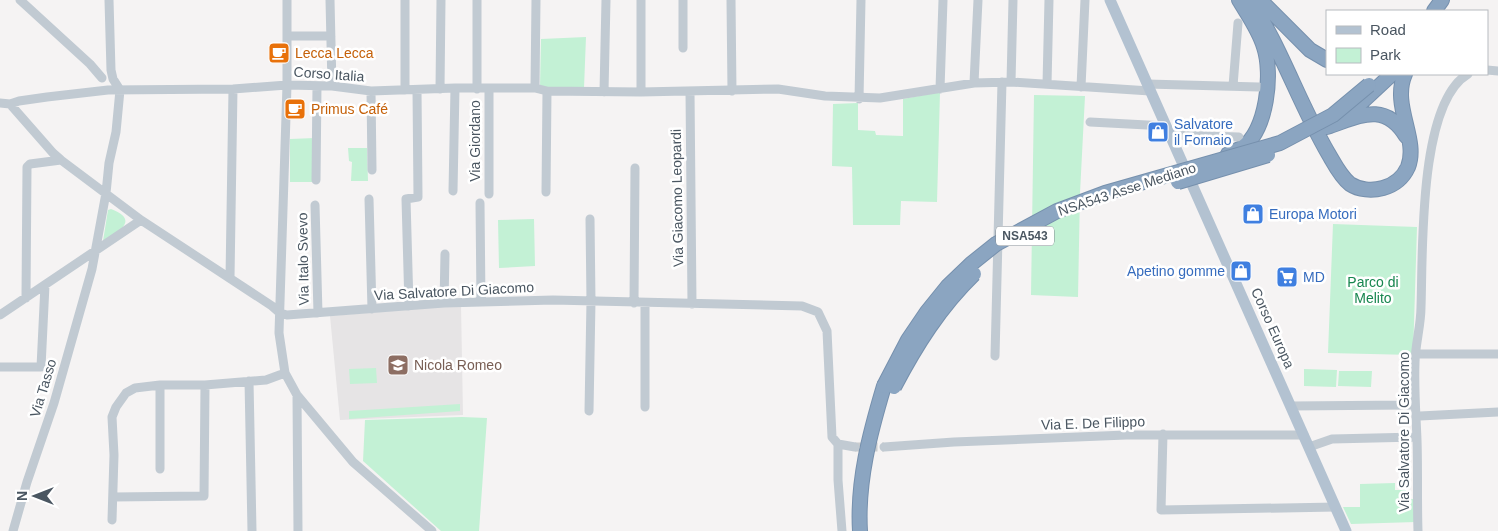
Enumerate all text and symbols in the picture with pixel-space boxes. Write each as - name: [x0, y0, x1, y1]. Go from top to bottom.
- legend: [1326, 10, 1488, 75]
- text: Road: [1370, 21, 1406, 38]
- cafe icon: Lecca Lecca: [267, 41, 291, 65]
- place label: Lecca Lecca: [295, 45, 374, 61]
- text: Park: [1370, 46, 1401, 63]
- street label: Corso Italia: [293, 64, 365, 84]
- cafe icon: Primus Café: [283, 97, 307, 121]
- street label: Via Giordano: [467, 100, 483, 182]
- place label: Primus Café: [311, 101, 388, 117]
- place label: Salvatore il Fornaio: [1174, 116, 1233, 148]
- shop icon: Salvatore il Fornaio: [1146, 120, 1170, 144]
- street label: Via Giacomo Leopardi: [668, 129, 686, 267]
- street label: NSA543 Asse Mediano: [1056, 159, 1198, 219]
- shop icon: Europa Motori: [1241, 202, 1265, 226]
- place label: Europa Motori: [1269, 206, 1357, 222]
- street label: Via Italo Svevo: [294, 212, 312, 306]
- road number: NSA543: [996, 227, 1054, 246]
- shop icon: Apetino gomme: [1229, 259, 1253, 283]
- place label: Apetino gomme: [1127, 263, 1225, 279]
- supermarket icon: MD: [1275, 265, 1299, 289]
- place label: MD: [1303, 269, 1325, 285]
- park label: Parco di Melito: [1347, 274, 1399, 306]
- street label: Via Salvatore Di Giacomo: [374, 279, 535, 303]
- street label: Corso Europa: [1248, 285, 1298, 371]
- street label: Via Salvatore Di Giacomo: [1396, 352, 1412, 512]
- school or university icon: Nicola Romeo: [386, 353, 410, 377]
- street label: Via Tasso: [27, 357, 60, 419]
- place label: Nicola Romeo: [414, 357, 502, 373]
- street label: Via E. De Filippo: [1041, 413, 1145, 433]
- north arrow: [10, 471, 60, 521]
- text: N: [14, 491, 30, 501]

